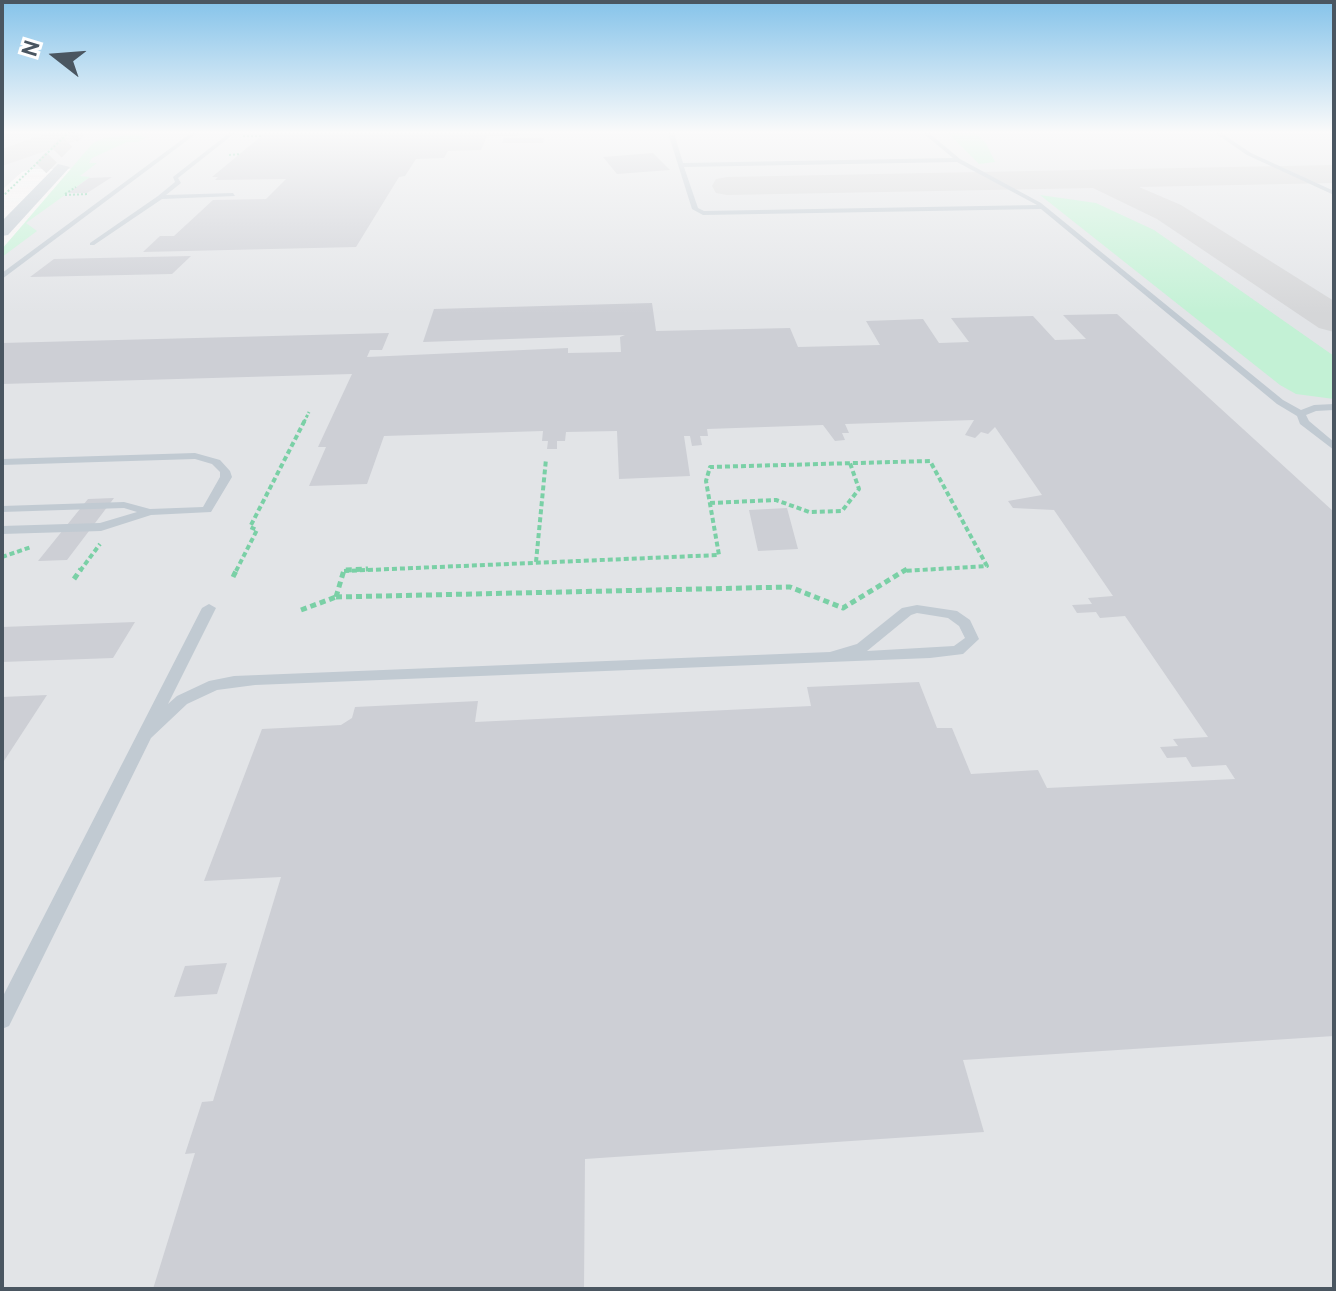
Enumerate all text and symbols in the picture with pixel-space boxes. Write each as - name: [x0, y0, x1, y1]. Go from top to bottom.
- north arrow: [16, 16, 96, 96]
- text: N: [17, 37, 48, 60]

